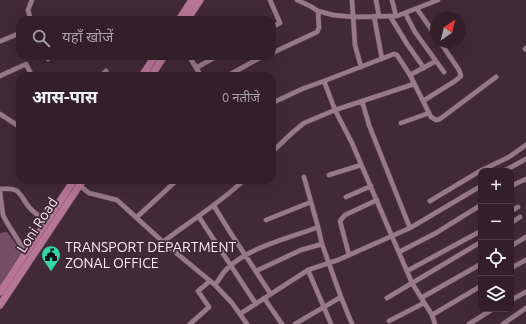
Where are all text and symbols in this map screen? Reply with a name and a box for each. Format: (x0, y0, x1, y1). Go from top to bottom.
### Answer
north arrow (430, 12, 466, 48)
search box (16, 16, 276, 60)
icon: search (30, 27, 52, 49)
text: यहाँ खोजें (62, 28, 113, 45)
text: आस-पास (32, 87, 98, 106)
text: 0 नतीजे (222, 90, 260, 104)
map controls (478, 168, 514, 312)
button: + (478, 168, 514, 204)
street label: Loni Road (13, 195, 61, 255)
button: − (478, 204, 514, 240)
place label: TRANSPORT DEPARTMENT ZONAL OFFICE (65, 239, 236, 271)
button: locate (478, 240, 514, 276)
public building icon: TRANSPORT DEPARTMENT ZONAL OFFICE (40, 244, 62, 272)
button: layers (478, 276, 514, 312)

